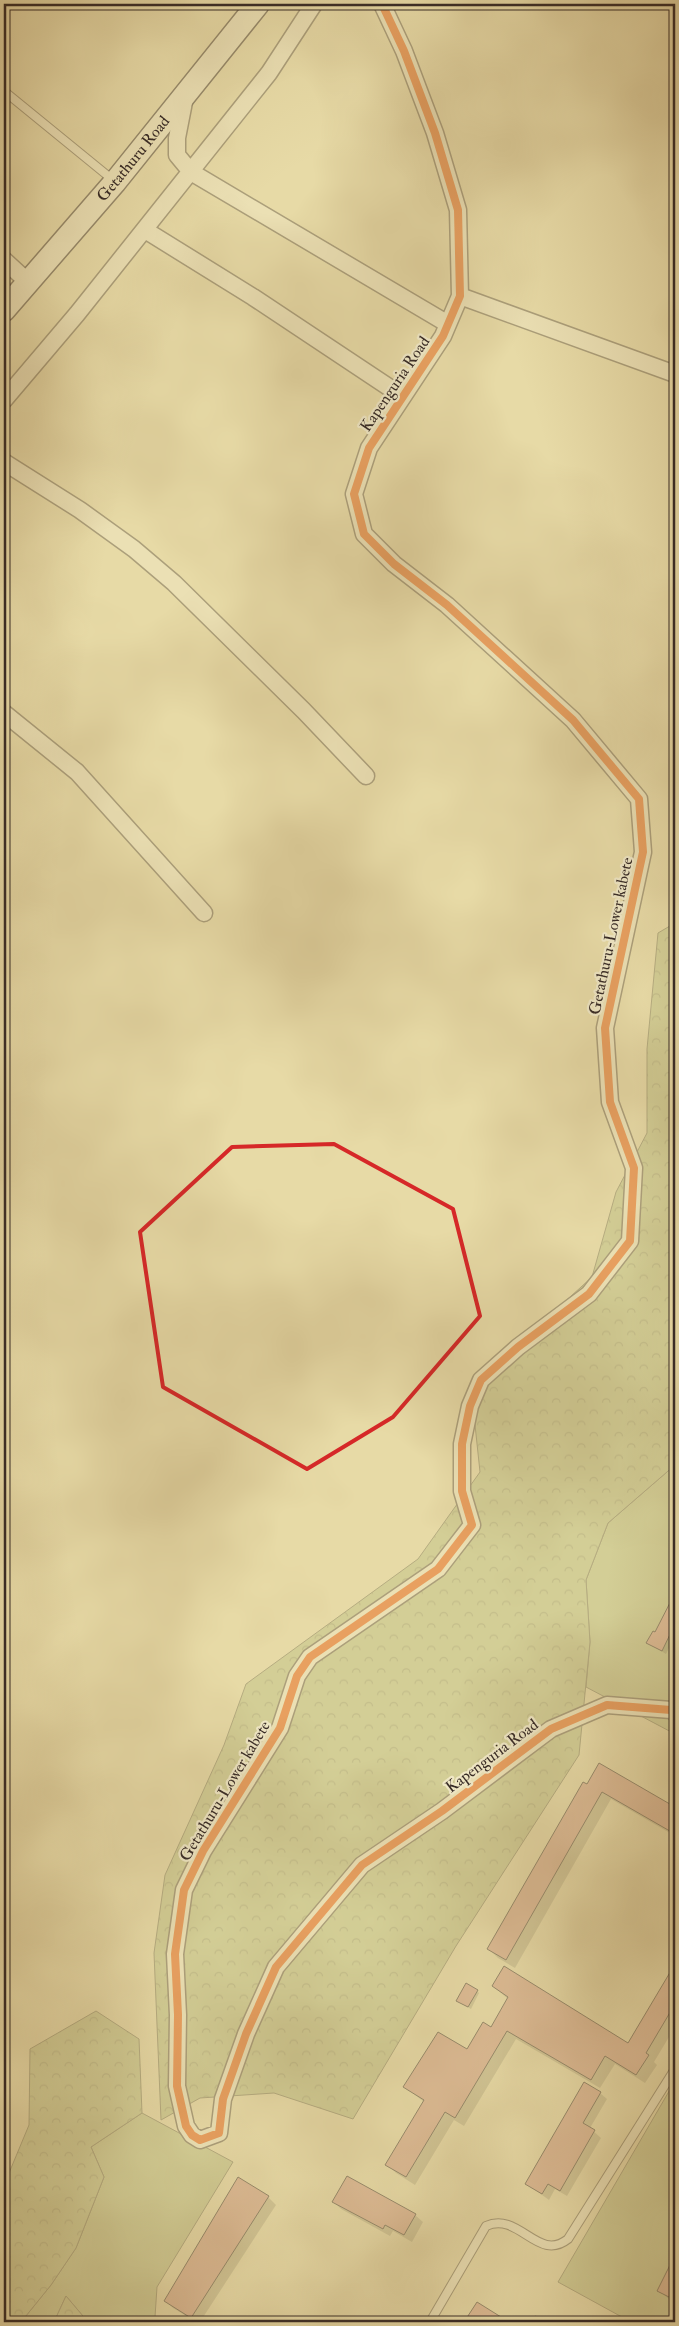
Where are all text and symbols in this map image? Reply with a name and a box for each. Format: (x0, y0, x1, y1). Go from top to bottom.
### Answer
street label: Getathuru Road (93, 112, 174, 206)
street label: Kapenguria Road (356, 332, 435, 436)
street label: Getathuru-Lower kabete (585, 855, 638, 1016)
street label: Kapenguria Road (442, 1715, 543, 1798)
street label: Getathuru-Lower kabete (175, 1717, 275, 1865)

